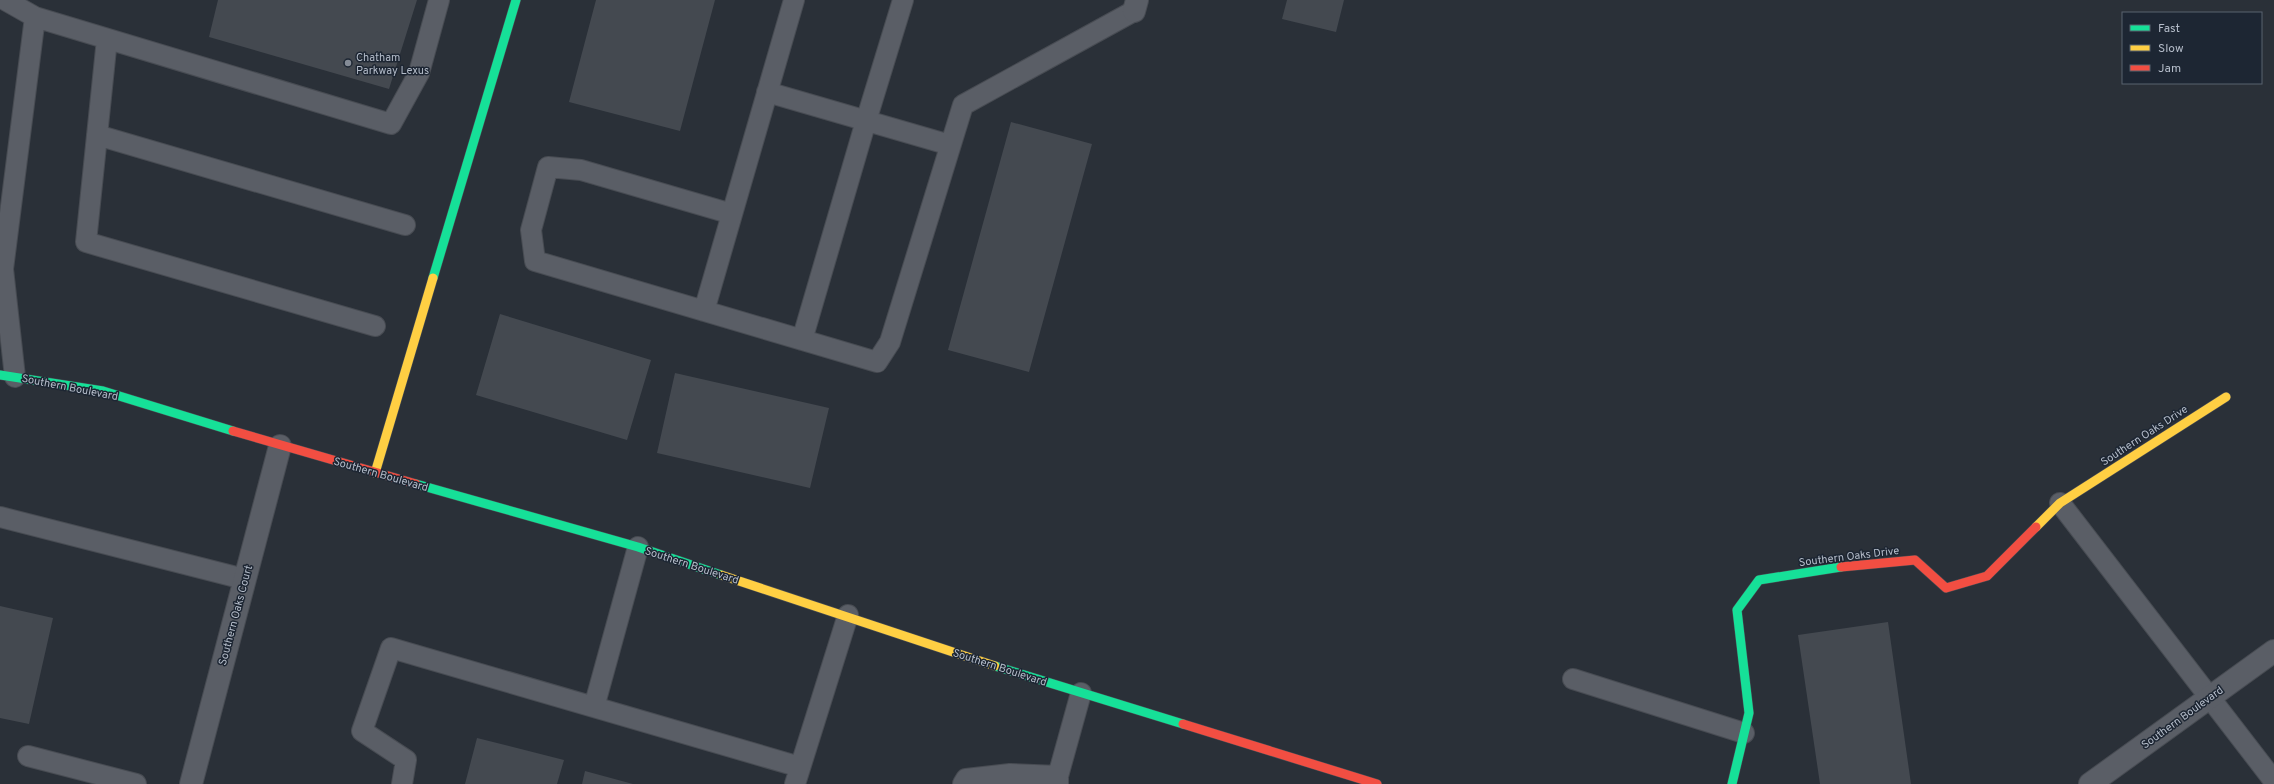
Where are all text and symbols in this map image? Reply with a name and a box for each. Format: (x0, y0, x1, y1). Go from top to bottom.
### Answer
legend (2122, 12, 2262, 84)
text: Fast (2158, 21, 2180, 37)
text: Slow (2158, 41, 2184, 57)
place label: Chatham Parkway Lexus (356, 51, 429, 78)
marker: Chatham Parkway Lexus (343, 58, 353, 68)
text: Jam (2158, 61, 2181, 77)
street label: Southern Boulevard (20, 372, 119, 404)
street label: Southern Oaks Drive (2098, 402, 2191, 469)
street label: Southern Boulevard (332, 455, 430, 495)
street label: Southern Boulevard (643, 544, 740, 588)
street label: Southern Oaks Drive (1798, 544, 1900, 570)
street label: Southern Oaks Court (216, 564, 256, 667)
street label: Southern Boulevard (951, 646, 1048, 690)
street label: Southern Boulevard (2139, 683, 2226, 752)

